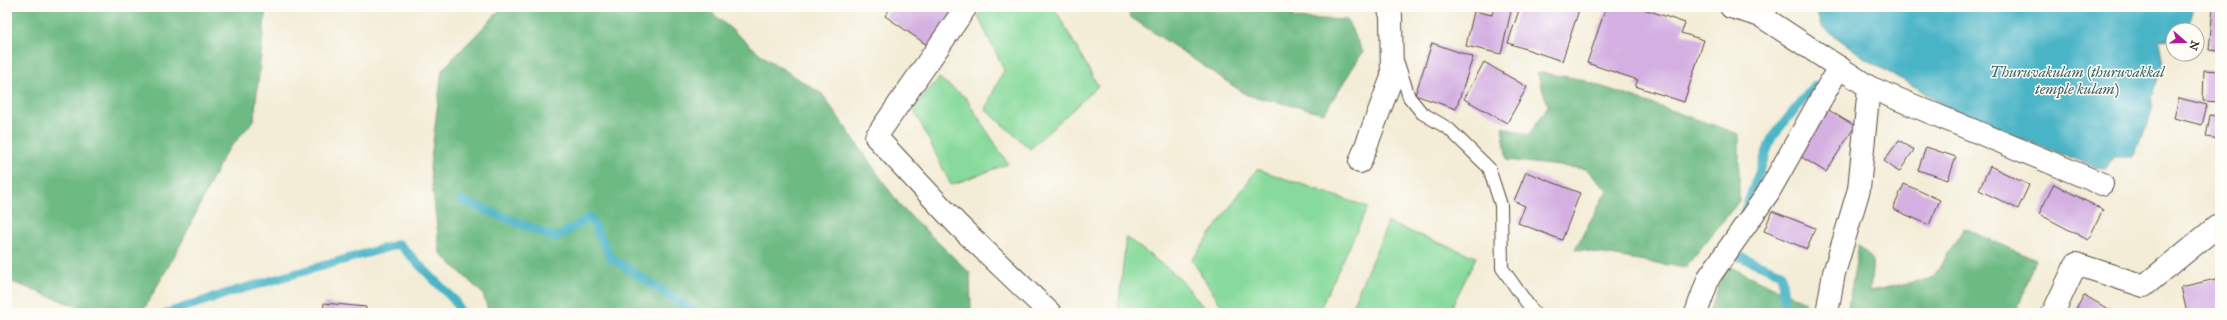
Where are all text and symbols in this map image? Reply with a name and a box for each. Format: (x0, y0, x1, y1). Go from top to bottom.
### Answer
north arrow (2165, 22, 2205, 62)
text: N (2186, 39, 2202, 52)
water label: Thuruvakulam (thuruvakkal temple kulam) (1990, 63, 2166, 99)

